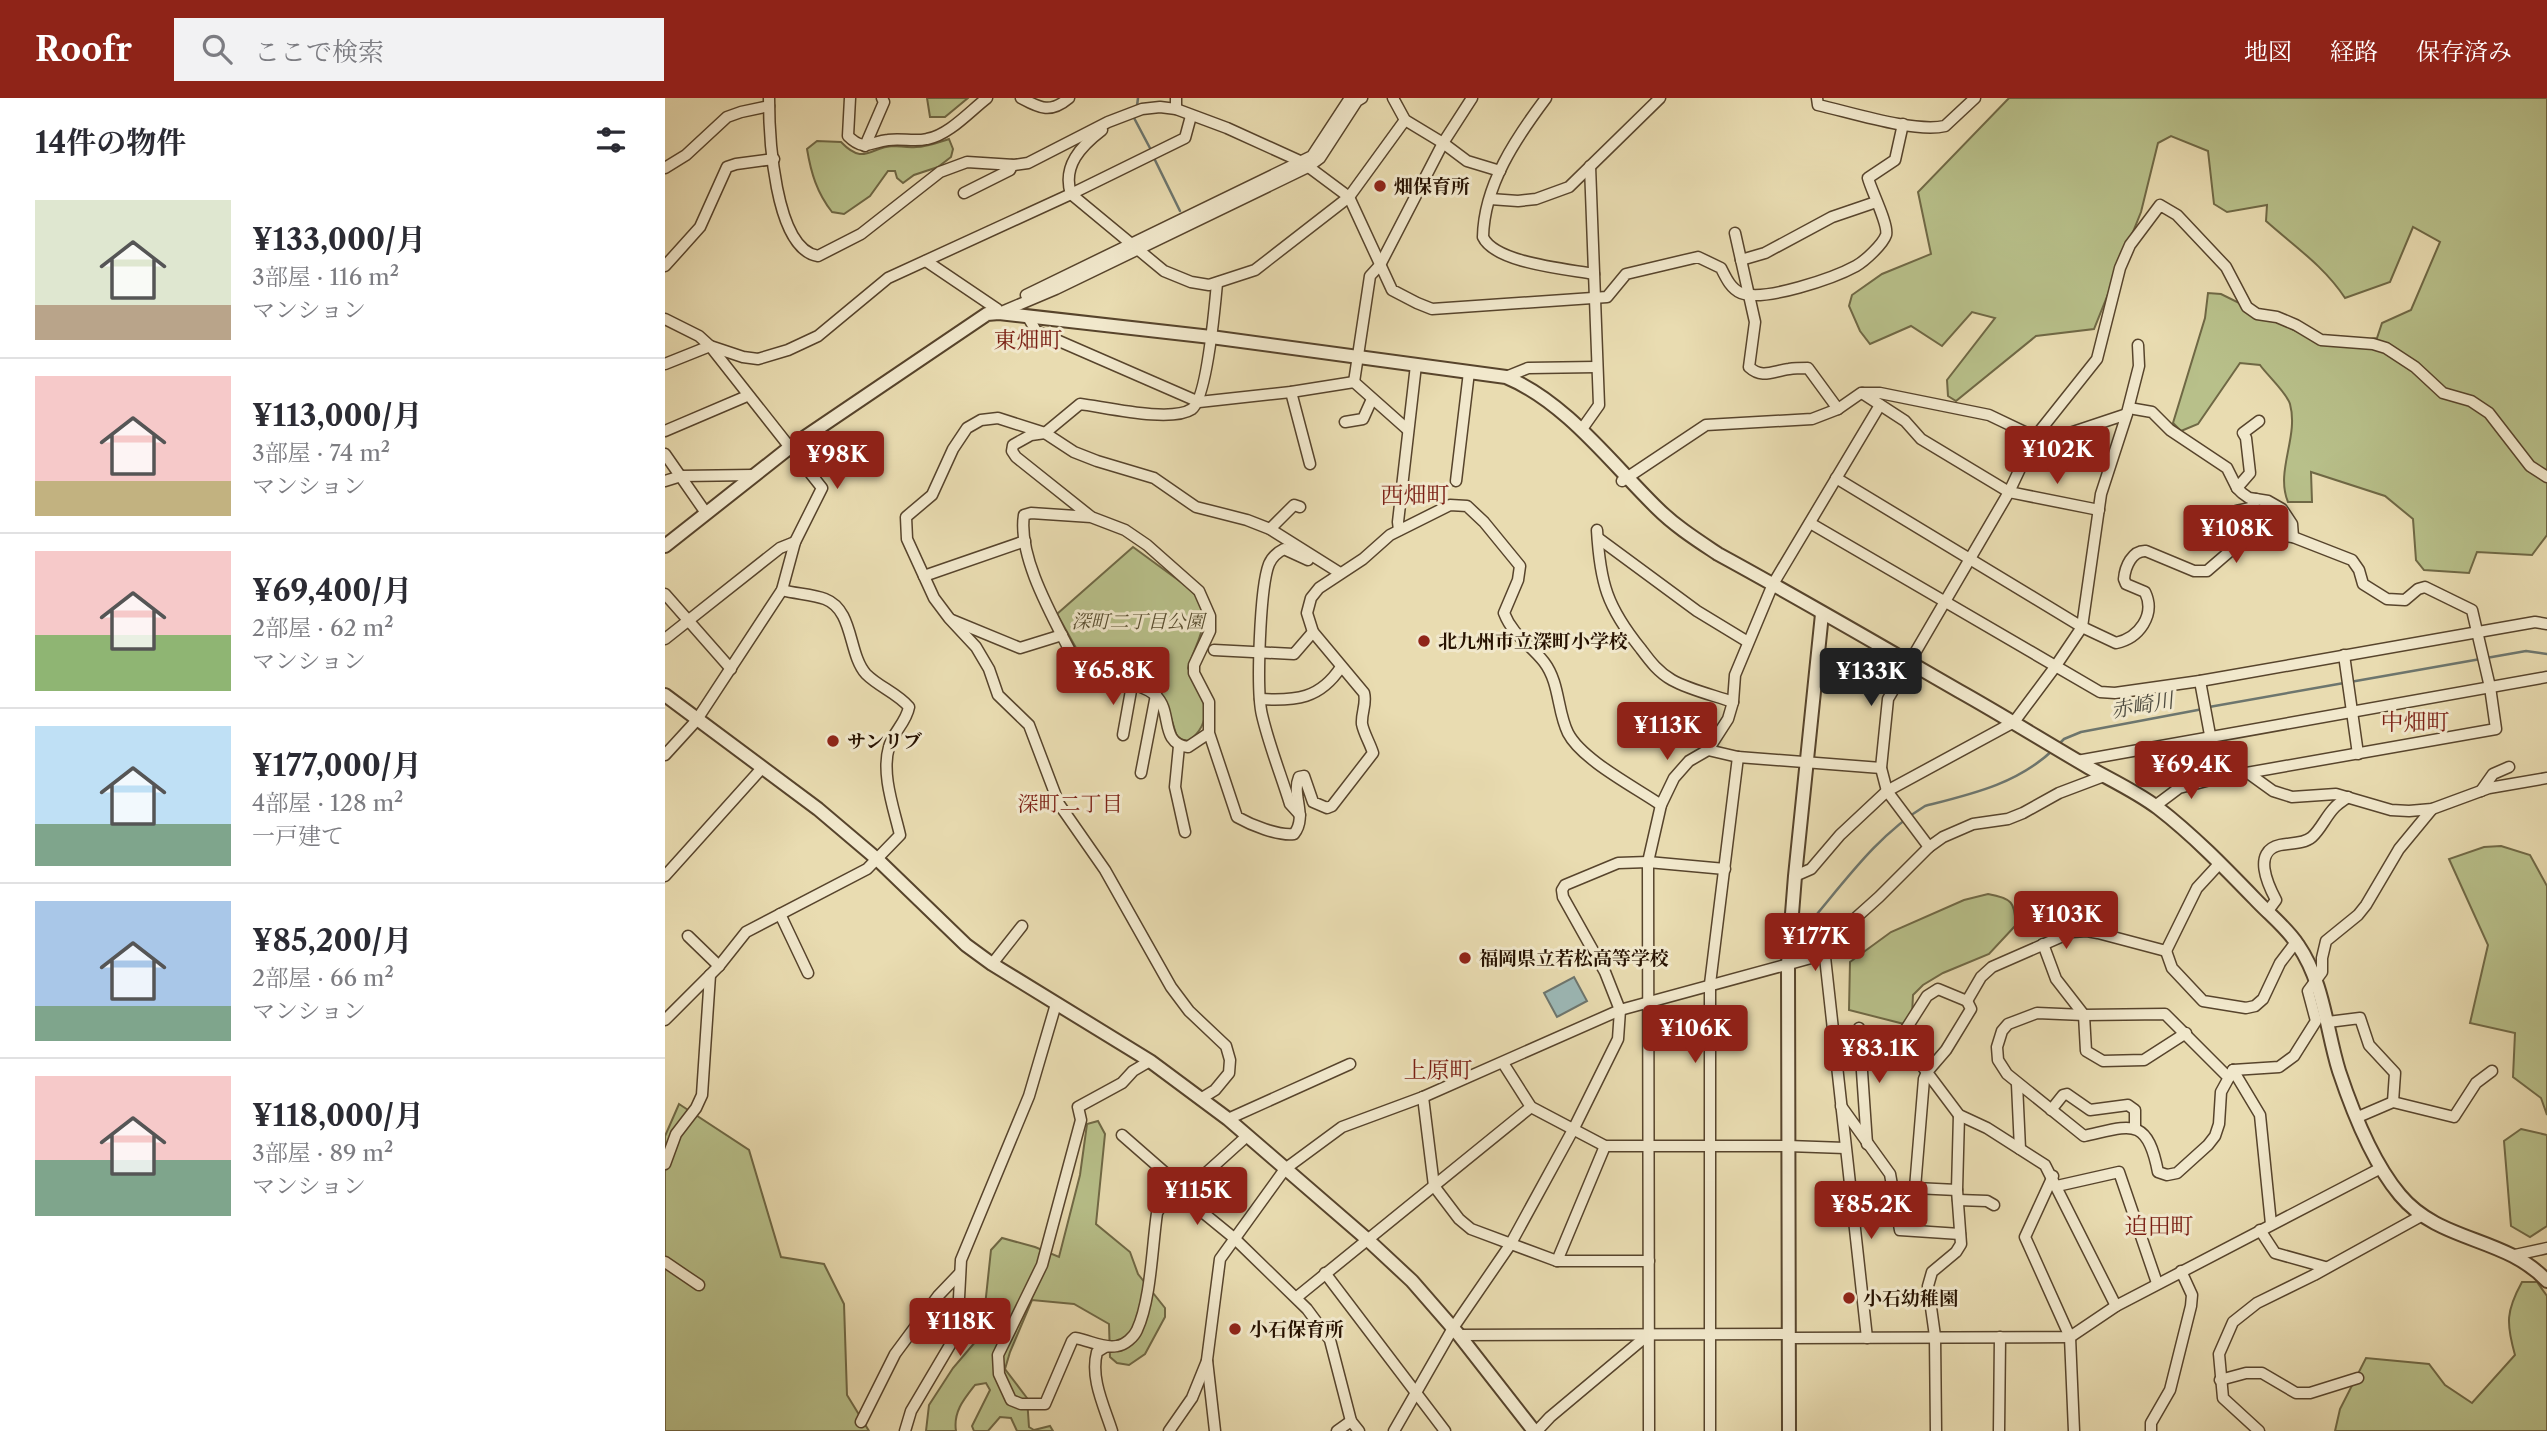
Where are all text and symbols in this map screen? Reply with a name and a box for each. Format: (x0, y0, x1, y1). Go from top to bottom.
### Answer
search box (174, 18, 664, 81)
text: Roofr (35, 29, 132, 70)
icon: search (198, 30, 236, 68)
text: ここで検索 (254, 36, 384, 68)
text: 地図 (2244, 37, 2292, 66)
text: 経路 (2330, 37, 2378, 66)
text: 保存済み (2416, 37, 2512, 66)
icon: filters (592, 121, 630, 159)
text: 14件の物件 (35, 124, 186, 161)
place label: 畑保育所 (1394, 175, 1470, 198)
marker: 畑保育所 (1372, 178, 1388, 194)
text: ¥133,000/月 (252, 221, 426, 258)
icon: home (91, 228, 175, 312)
text: 3部屋 · 116 m² (252, 263, 399, 291)
text: マンション (252, 296, 366, 324)
district label: 東畑町 (994, 326, 1063, 354)
text: ¥113,000/月 (252, 397, 422, 434)
icon: home (91, 404, 175, 488)
pin: ¥102K (2008, 426, 2106, 486)
pin: ¥98K (796, 432, 878, 491)
text: ¥102K (2021, 435, 2093, 463)
text: 3部屋 · 74 m² (252, 439, 390, 467)
text: ¥98K (806, 440, 868, 468)
text: マンション (252, 472, 366, 500)
district label: 西畑町 (1381, 481, 1450, 509)
pin: ¥108K (2187, 505, 2285, 565)
text: ¥108K (2199, 514, 2273, 542)
text: ¥69,400/月 (252, 572, 412, 609)
icon: home (91, 579, 175, 663)
park label: 深町二丁目公園 (1071, 610, 1207, 633)
text: 2部屋 · 62 m² (252, 614, 394, 642)
place label: 北九州市立深町小学校 (1438, 630, 1628, 653)
marker: 北九州市立深町小学校 (1416, 633, 1432, 649)
text: マンション (252, 647, 366, 675)
pin: ¥65.8K (1056, 648, 1170, 707)
pin: ¥133K (1822, 648, 1920, 708)
text: ¥65.8K (1072, 656, 1154, 684)
text: ¥133K (1836, 657, 1906, 685)
water label: 赤崎川 (2109, 687, 2177, 723)
pin: ¥113K (1618, 702, 1716, 762)
district label: 中畑町 (2381, 708, 2450, 736)
text: ¥113K (1633, 711, 1701, 739)
place label: サンリブ (847, 730, 922, 753)
marker: サンリブ (825, 733, 841, 749)
pin: ¥69.4K (2134, 742, 2248, 801)
text: ¥177,000/月 (252, 747, 422, 784)
text: ¥69.4K (2151, 750, 2231, 778)
icon: home (91, 754, 175, 838)
text: 4部屋 · 128 m² (252, 789, 404, 817)
district label: 深町二丁目 (1018, 791, 1123, 816)
text: 一戸建て (252, 822, 344, 850)
pin: ¥103K (2017, 892, 2115, 951)
text: ¥103K (2030, 900, 2102, 928)
pin: ¥177K (1766, 914, 1864, 973)
text: ¥85,200/月 (252, 922, 413, 959)
text: ¥177K (1781, 922, 1849, 950)
icon: home (91, 929, 175, 1013)
place label: 福岡県立若松高等学校 (1479, 947, 1669, 970)
marker: 福岡県立若松高等学校 (1457, 950, 1473, 966)
text: 2部屋 · 66 m² (252, 964, 394, 992)
text: マンション (252, 997, 366, 1025)
pin: ¥106K (1646, 1006, 1744, 1065)
text: ¥106K (1659, 1014, 1731, 1042)
pin: ¥83.1K (1822, 1026, 1936, 1085)
text: ¥83.1K (1840, 1034, 1918, 1062)
district label: 上原町 (1404, 1056, 1473, 1084)
text: ¥118,000/月 (252, 1097, 424, 1134)
icon: home (91, 1104, 175, 1188)
text: 3部屋 · 89 m² (252, 1139, 393, 1167)
pin: ¥115K (1148, 1168, 1246, 1227)
text: マンション (252, 1172, 366, 1200)
text: ¥115K (1163, 1176, 1231, 1204)
pin: ¥85.2K (1814, 1182, 1928, 1241)
text: ¥85.2K (1831, 1190, 1911, 1218)
district label: 迫田町 (2125, 1212, 2194, 1240)
place label: 小石幼稚園 (1863, 1287, 1958, 1310)
marker: 小石幼稚園 (1841, 1290, 1857, 1306)
pin: ¥118K (911, 1298, 1009, 1358)
text: ¥118K (926, 1307, 995, 1335)
place label: 小石保育所 (1249, 1318, 1344, 1341)
marker: 小石保育所 (1227, 1321, 1243, 1337)

